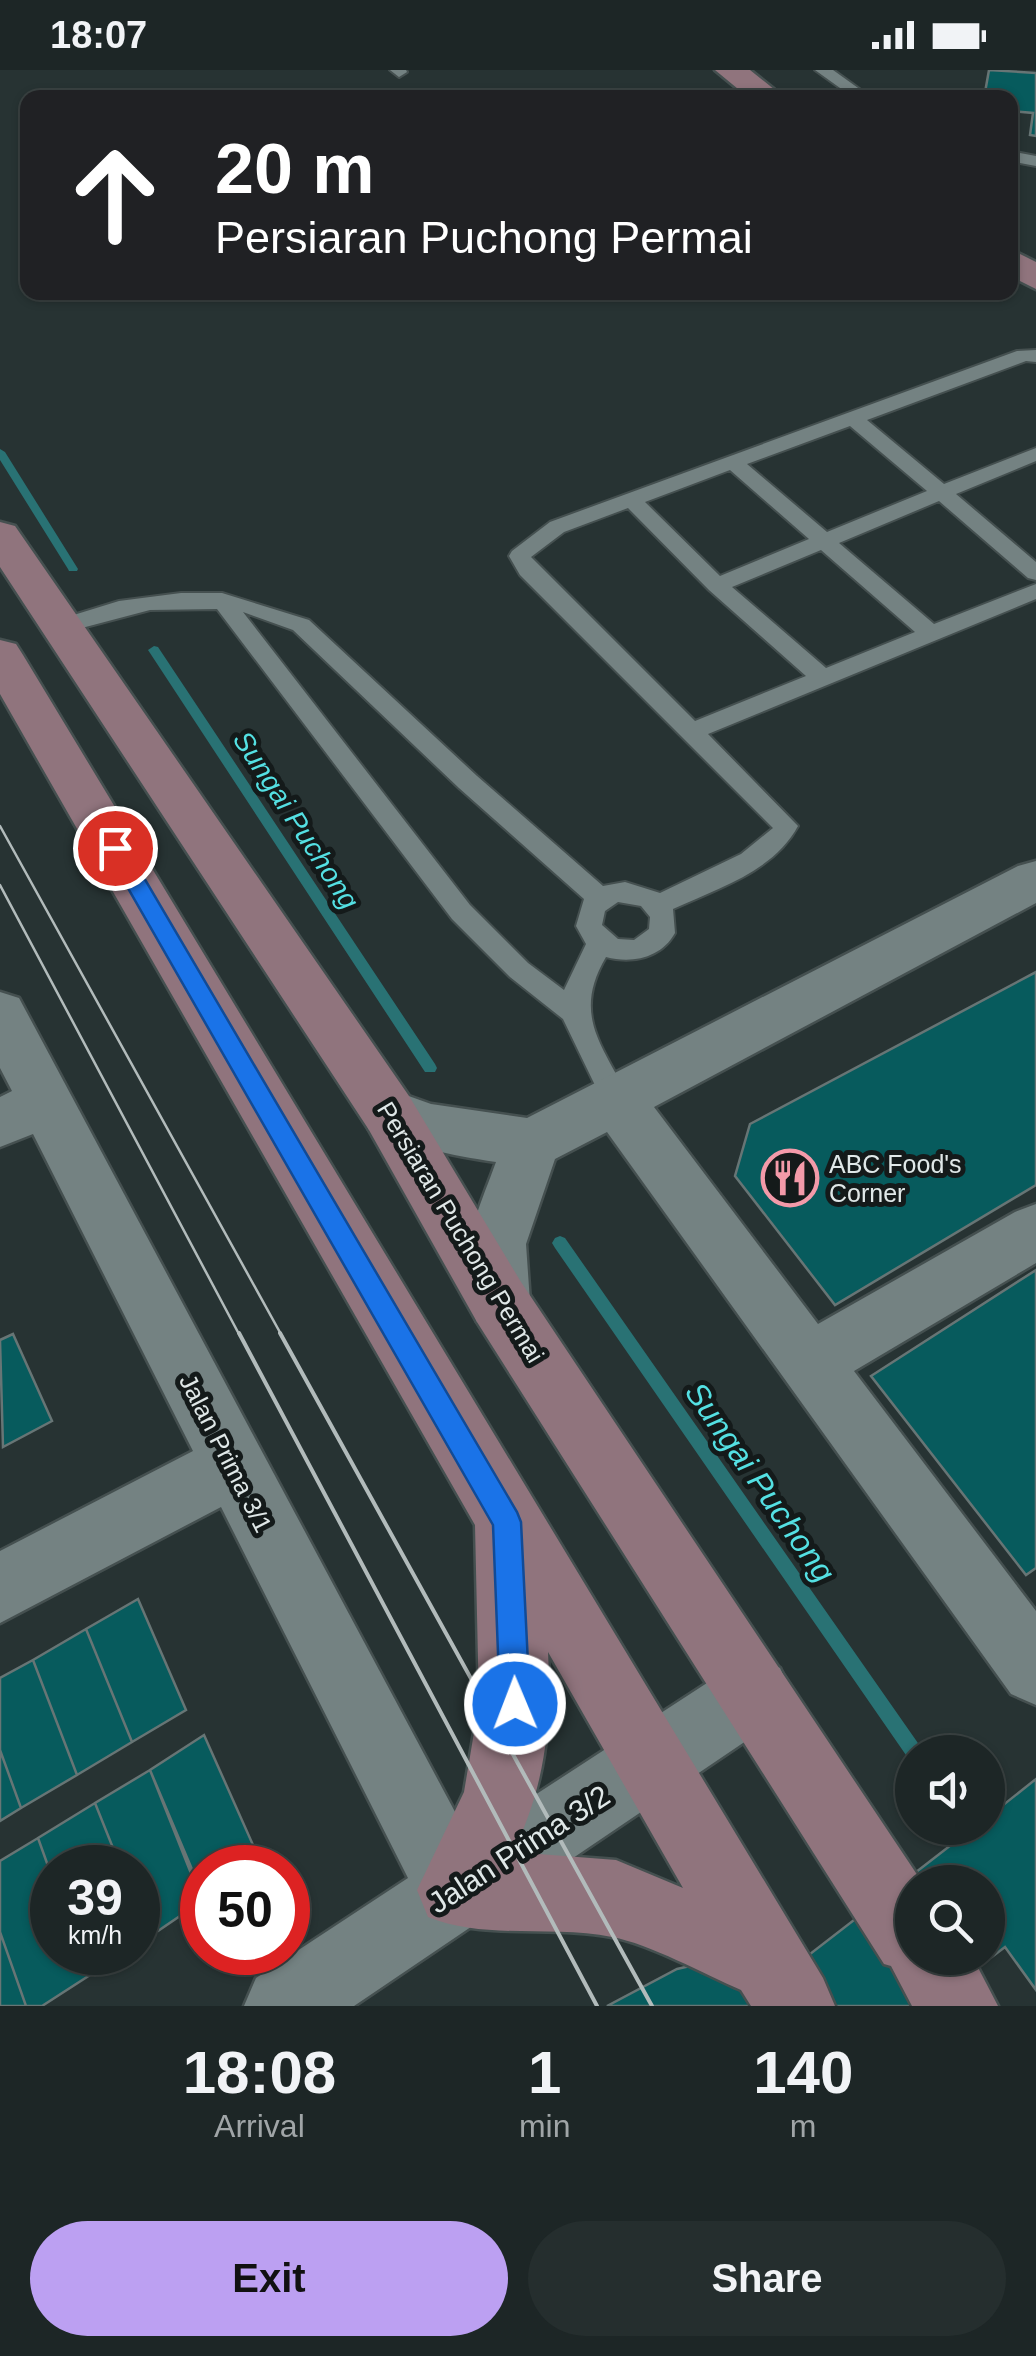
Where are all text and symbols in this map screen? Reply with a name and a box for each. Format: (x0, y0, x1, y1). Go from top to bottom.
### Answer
text: 18:07 (50, 14, 147, 56)
icon: ahead (50, 130, 180, 260)
text: 20 m (215, 130, 375, 208)
text: Persiaran Puchong Permai (215, 212, 753, 263)
water label: Sungai Puchong (227, 725, 365, 915)
pin (73, 806, 158, 891)
icon: arrive (88, 821, 143, 876)
street label: Persiaran Puchong Permai (372, 1097, 550, 1367)
restaurant icon: ABC Food's Corner (760, 1148, 820, 1208)
place label: ABC Food's Corner (829, 1150, 962, 1207)
street label: Jalan Prima 3/1 (174, 1369, 278, 1537)
water label: Sungai Puchong (678, 1375, 842, 1589)
position arrow (463, 1652, 567, 1756)
map controls (895, 1735, 1005, 1975)
button: sound (895, 1735, 1005, 1845)
street label: Jalan Prima 3/2 (423, 1778, 615, 1920)
speed limit sign: 50 (180, 1845, 310, 1975)
button: search (895, 1865, 1005, 1975)
text: 39 (67, 1870, 123, 1926)
text: km/h (68, 1921, 122, 1949)
text: 18:08 (183, 2039, 336, 2106)
text: 1 (528, 2039, 561, 2106)
text: 140 (753, 2039, 853, 2106)
text: Arrival (214, 2108, 305, 2144)
text: min (519, 2108, 570, 2144)
text: m (790, 2108, 817, 2144)
button: Exit (30, 2221, 508, 2336)
button: Share (528, 2221, 1006, 2336)

